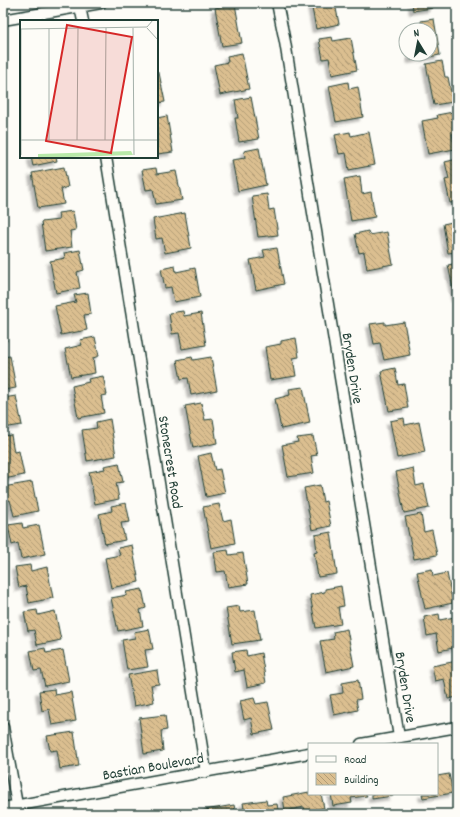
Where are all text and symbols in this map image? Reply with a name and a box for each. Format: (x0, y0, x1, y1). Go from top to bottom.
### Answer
inset map (20, 20, 158, 158)
north arrow (398, 22, 438, 62)
text: N (413, 26, 421, 42)
street label: Bryden Drive (335, 331, 368, 406)
street label: Stonecrest Road (151, 414, 187, 510)
street label: Bryden Drive (388, 650, 421, 725)
legend (308, 743, 438, 795)
street label: Bastian Boulevard (101, 748, 206, 788)
text: Road (344, 752, 366, 769)
text: Building (344, 772, 379, 789)

